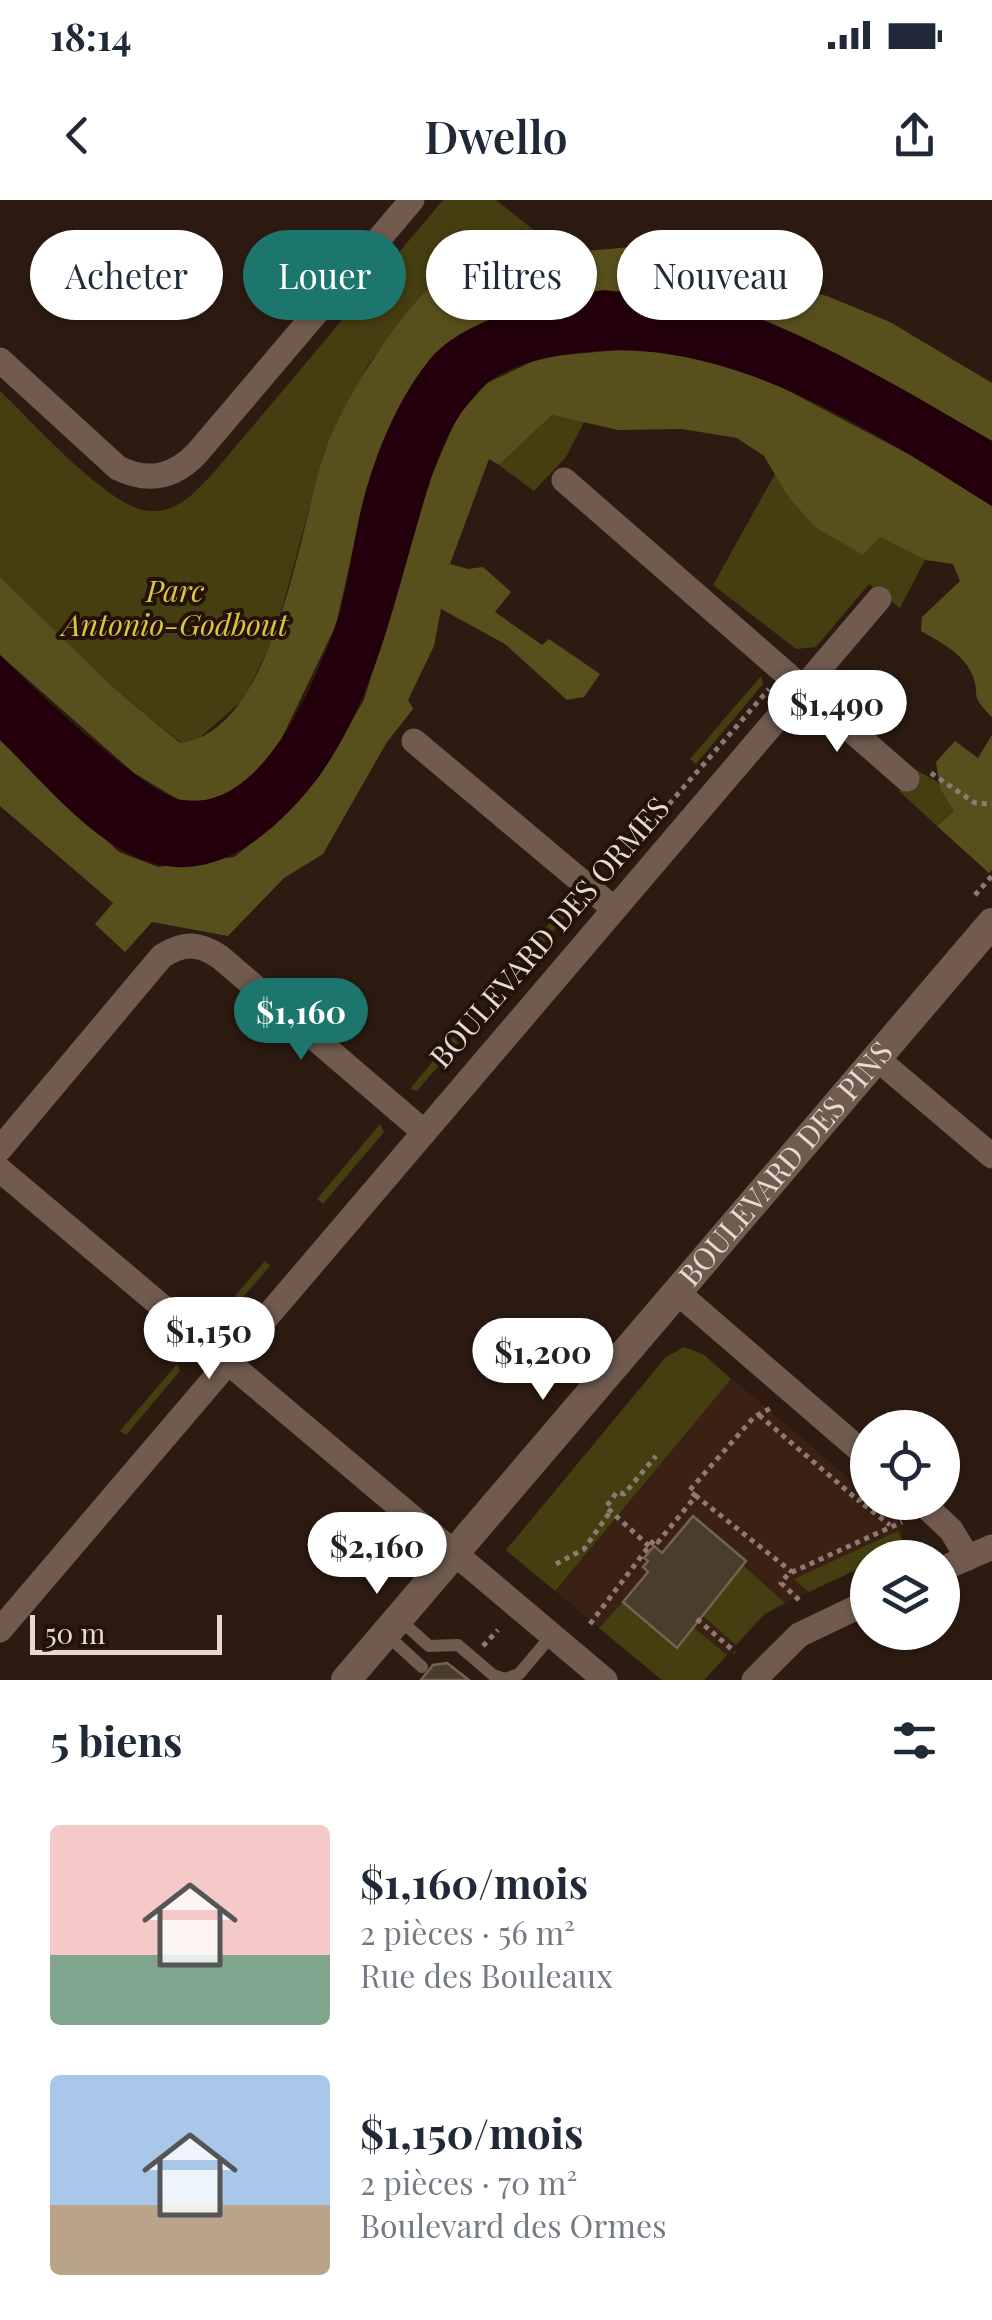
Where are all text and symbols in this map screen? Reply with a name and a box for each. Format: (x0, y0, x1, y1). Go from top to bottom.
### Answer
text: 18:14 (50, 10, 132, 61)
text: Dwello (424, 105, 568, 165)
icon: back (50, 108, 105, 163)
icon: share (887, 108, 942, 163)
chip: Acheter (30, 230, 223, 320)
chip: Louer (243, 230, 406, 320)
chip: Filtres (426, 230, 597, 320)
chip: Nouveau (617, 230, 823, 320)
park label: Parc Antonio-Godbout (59, 570, 290, 644)
pin: $1,490 (756, 670, 918, 755)
text: $1,490 (790, 681, 884, 724)
street label: BOULEVARD DES ORMES (420, 788, 677, 1076)
pin: $1,160 (220, 978, 382, 1063)
text: $1,160 (256, 989, 346, 1032)
street label: BOULEVARD DES PINS (669, 1032, 900, 1294)
pin: $1,150 (128, 1297, 290, 1382)
text: $1,150 (166, 1308, 252, 1351)
pin: $1,200 (462, 1318, 624, 1403)
text: $1,200 (494, 1329, 592, 1372)
map controls (850, 1410, 960, 1650)
button: locate (850, 1410, 960, 1520)
pin: $2,160 (296, 1512, 458, 1597)
text: $2,160 (330, 1523, 424, 1566)
button: layers (850, 1540, 960, 1650)
scale bar (30, 1610, 222, 1654)
text: 50 m (45, 1614, 105, 1651)
text: 5 biens (50, 1712, 182, 1768)
icon: filters (887, 1713, 942, 1768)
text: $1,160/mois (360, 1854, 588, 1910)
icon: home (130, 1865, 250, 1985)
text: 2 pièces · 56 m² (360, 1910, 575, 1953)
text: Rue des Bouleaux (360, 1953, 613, 1996)
text: $1,150/mois (360, 2104, 583, 2160)
icon: home (130, 2115, 250, 2235)
text: 2 pièces · 70 m² (360, 2160, 577, 2203)
text: Boulevard des Ormes (360, 2203, 666, 2246)

